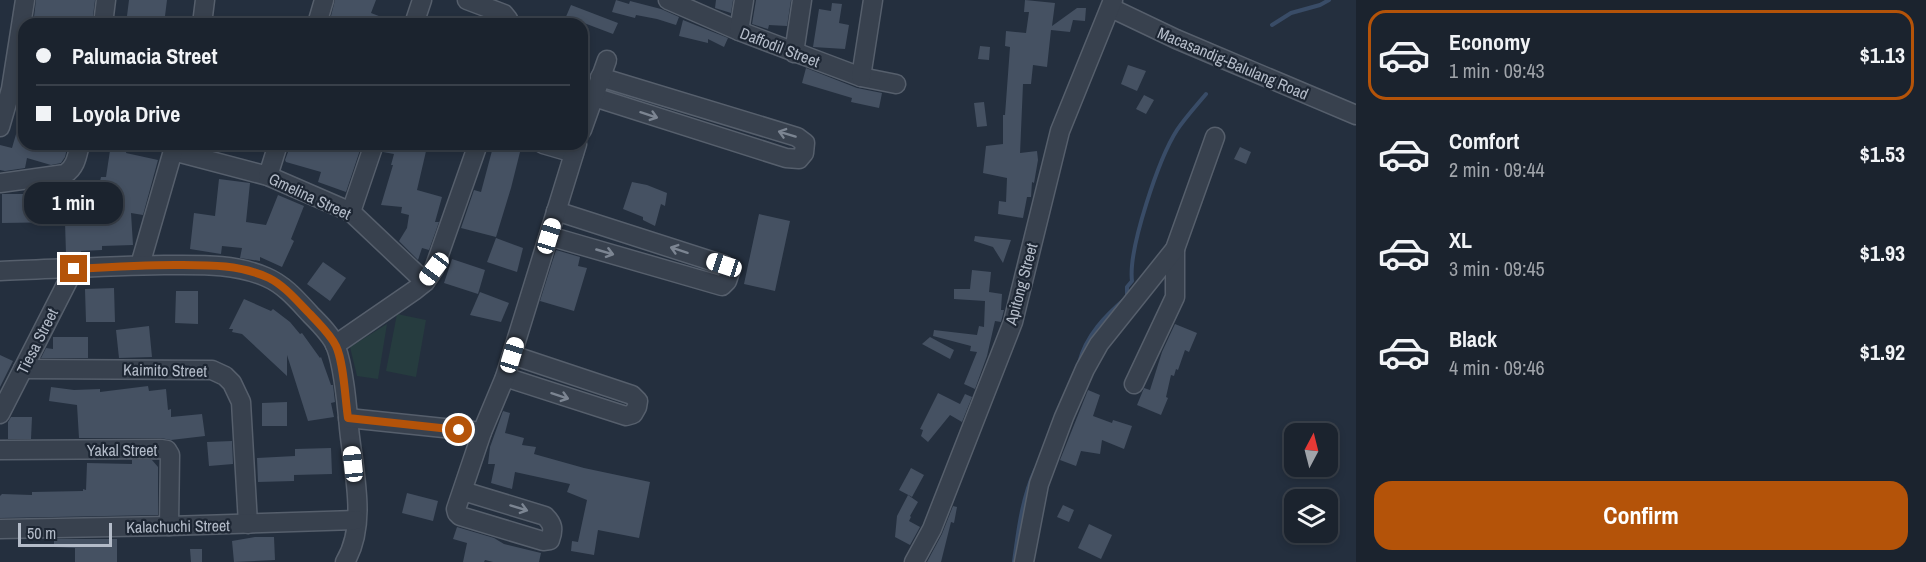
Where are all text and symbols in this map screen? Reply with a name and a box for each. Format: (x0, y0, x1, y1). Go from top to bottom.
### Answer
street label: Macasandig-Balulang Road (1154, 21, 1312, 105)
street label: Daffodil Street (737, 22, 823, 72)
text: Economy (1449, 27, 1530, 57)
icon: car (1377, 28, 1431, 82)
text: $1.13 (1860, 40, 1905, 70)
text: Palumacia Street (72, 41, 217, 71)
text: 1 min · 09:43 (1449, 57, 1545, 84)
text: Loyola Drive (72, 99, 180, 129)
one-way arrow (639, 110, 658, 121)
text: Comfort (1449, 126, 1519, 156)
icon: car (1377, 127, 1431, 181)
one-way arrow (778, 128, 797, 139)
text: $1.53 (1860, 139, 1905, 169)
text: 2 min · 09:44 (1449, 156, 1545, 183)
street label: Gmelina Street (265, 167, 355, 225)
callout: 1 min (25, 182, 124, 224)
text: 1 min (52, 189, 95, 216)
car (535, 216, 563, 256)
text: XL (1449, 225, 1472, 255)
icon: car (1377, 226, 1431, 280)
text: $1.93 (1860, 238, 1905, 268)
street label: Apitong Street (999, 240, 1043, 328)
one-way arrow (670, 244, 689, 255)
one-way arrow (595, 247, 614, 258)
car (416, 249, 452, 289)
car (704, 251, 744, 279)
route end (60, 255, 87, 282)
text: 3 min · 09:45 (1449, 255, 1545, 282)
street label: Tiesa Street (11, 304, 63, 378)
text: Black (1449, 324, 1497, 354)
icon: car (1377, 325, 1431, 379)
car (498, 335, 526, 375)
text: $1.92 (1860, 337, 1905, 367)
text: 4 min · 09:46 (1449, 354, 1545, 381)
street label: Kaimito Street (123, 358, 207, 382)
one-way arrow (550, 391, 569, 402)
route start (445, 416, 472, 443)
north arrow (1284, 423, 1338, 477)
map controls (1284, 423, 1338, 543)
street label: Yakal Street (87, 439, 158, 461)
car (342, 445, 364, 483)
button: Confirm (1374, 481, 1908, 550)
button: layers (1284, 489, 1338, 543)
one-way arrow (509, 503, 528, 514)
street label: Kalachuchi Street (126, 514, 230, 538)
scale bar (18, 520, 112, 548)
text: 50 m (27, 522, 56, 544)

